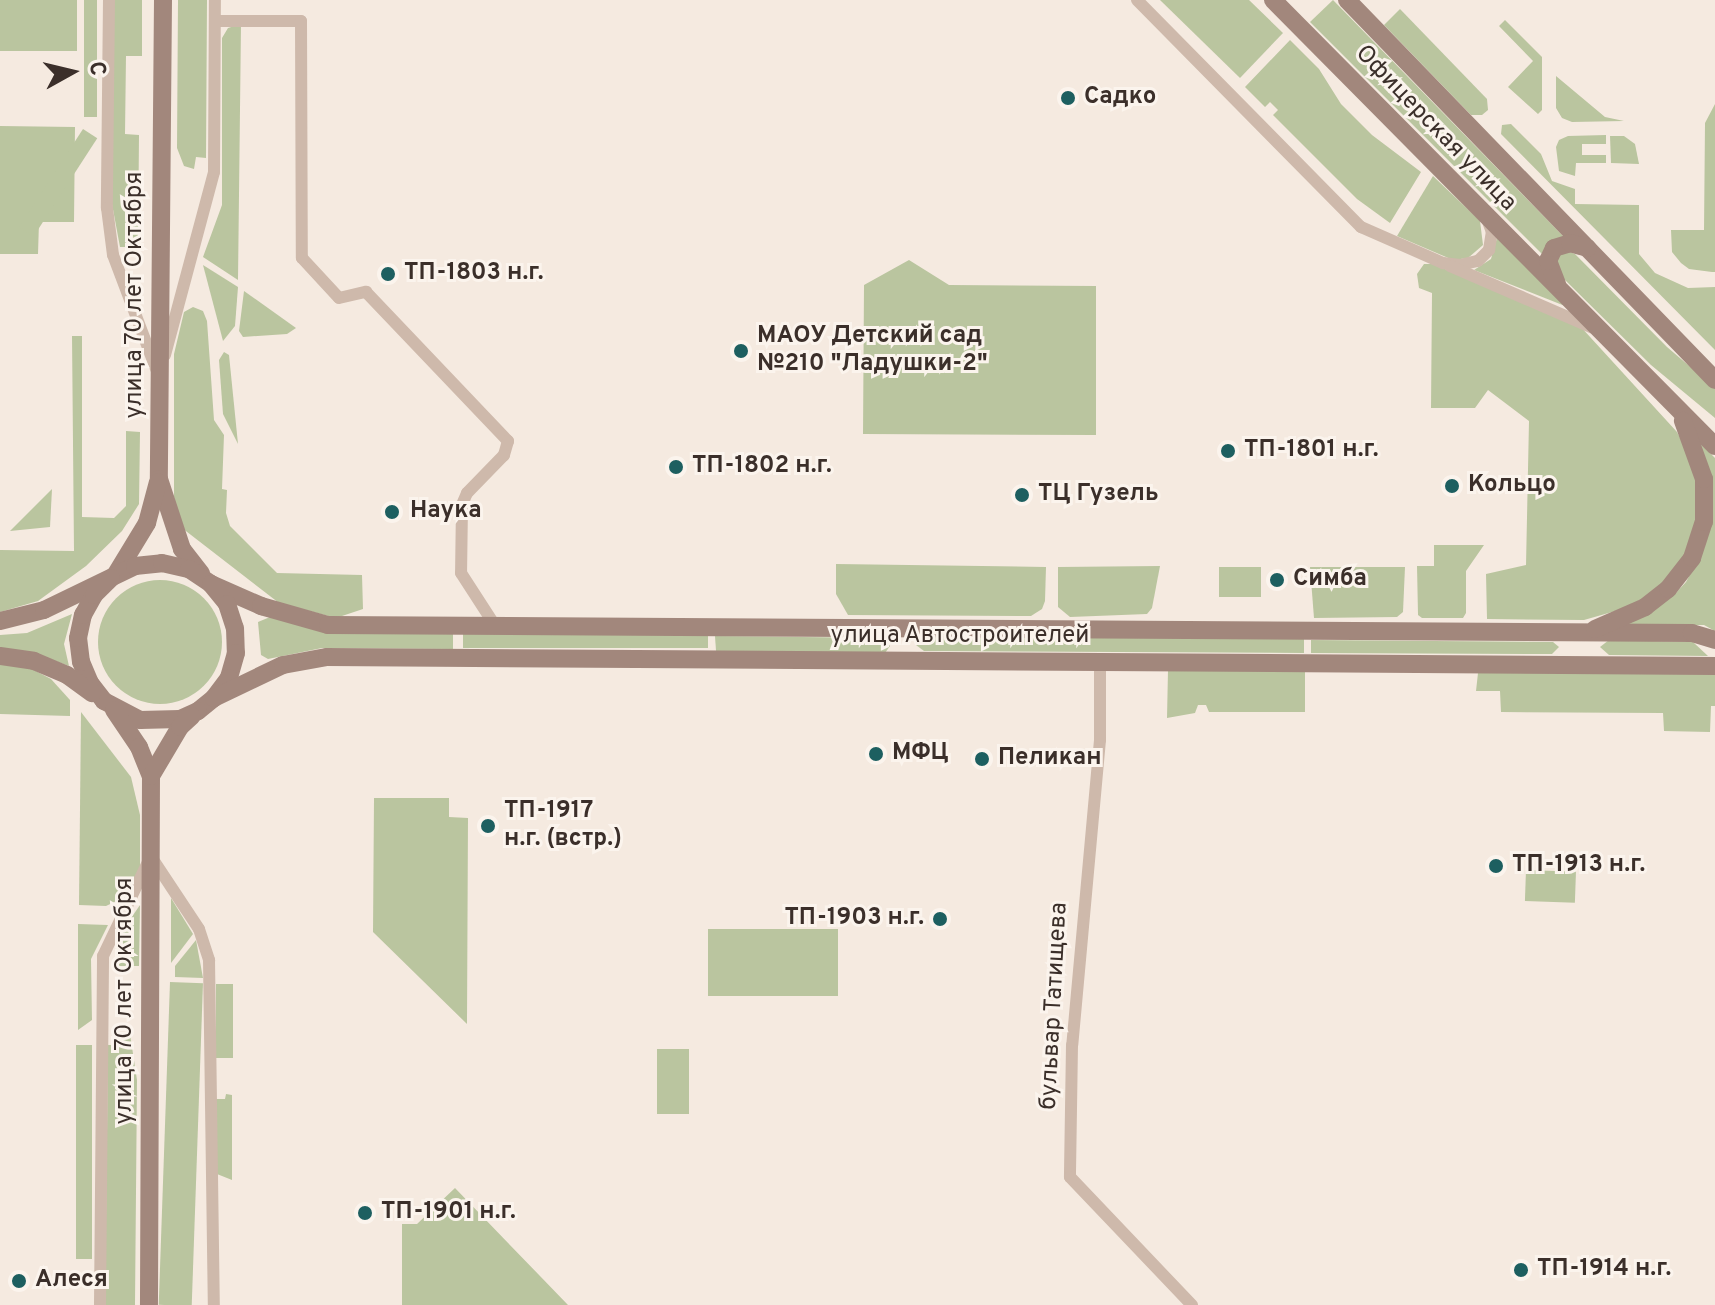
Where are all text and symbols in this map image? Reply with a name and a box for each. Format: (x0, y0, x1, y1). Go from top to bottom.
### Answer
north arrow (32, 32, 112, 112)
street label: Офицерская улица (1348, 40, 1522, 218)
text: С (82, 60, 111, 77)
place label: Садко (1084, 84, 1156, 112)
marker: Садко (1059, 89, 1077, 107)
street label: улица 70 лет Октября (122, 171, 150, 419)
place label: ТП-1803 н.г. (404, 260, 543, 288)
marker: ТП-1803 н.г. (379, 265, 397, 283)
place label: МАОУ Детский сад №210 "Ладушки-2" (757, 323, 988, 379)
marker: МАОУ Детский сад №210 "Ладушки-2" (732, 342, 750, 360)
place label: ТП-1801 н.г. (1244, 437, 1379, 465)
marker: ТП-1801 н.г. (1219, 442, 1237, 460)
place label: ТП-1802 н.г. (692, 453, 832, 481)
marker: ТП-1802 н.г. (667, 458, 685, 476)
place label: Кольцо (1468, 472, 1556, 500)
marker: Кольцо (1443, 477, 1461, 495)
place label: ТЦ Гузель (1038, 481, 1159, 509)
marker: ТЦ Гузель (1013, 486, 1031, 504)
place label: Наука (410, 498, 482, 526)
marker: Наука (381, 501, 403, 523)
place label: Симба (1293, 566, 1367, 594)
marker: Симба (1268, 571, 1286, 589)
street label: улица Автостроителей (830, 623, 1090, 651)
place label: МФЦ (892, 740, 949, 768)
marker: МФЦ (867, 745, 885, 763)
place label: Пеликан (998, 745, 1101, 773)
marker: Пеликан (973, 750, 991, 768)
place label: ТП-1917 н.г. (встр.) (504, 798, 622, 854)
marker: ТП-1917 н.г. (встр.) (479, 817, 497, 835)
place label: ТП-1913 н.г. (1512, 852, 1645, 880)
marker: ТП-1913 н.г. (1487, 857, 1505, 875)
street label: улица 70 лет Октября (112, 877, 140, 1125)
street label: бульвар Татищева (1035, 901, 1075, 1111)
place label: ТП-1903 н.г. (784, 905, 924, 933)
marker: ТП-1903 н.г. (931, 910, 949, 928)
place label: ТП-1901 н.г. (381, 1199, 516, 1227)
marker: ТП-1901 н.г. (356, 1204, 374, 1222)
place label: ТП-1914 н.г. (1537, 1256, 1671, 1284)
marker: ТП-1914 н.г. (1512, 1261, 1530, 1279)
place label: Алеся (35, 1267, 108, 1295)
marker: Алеся (10, 1272, 28, 1290)

